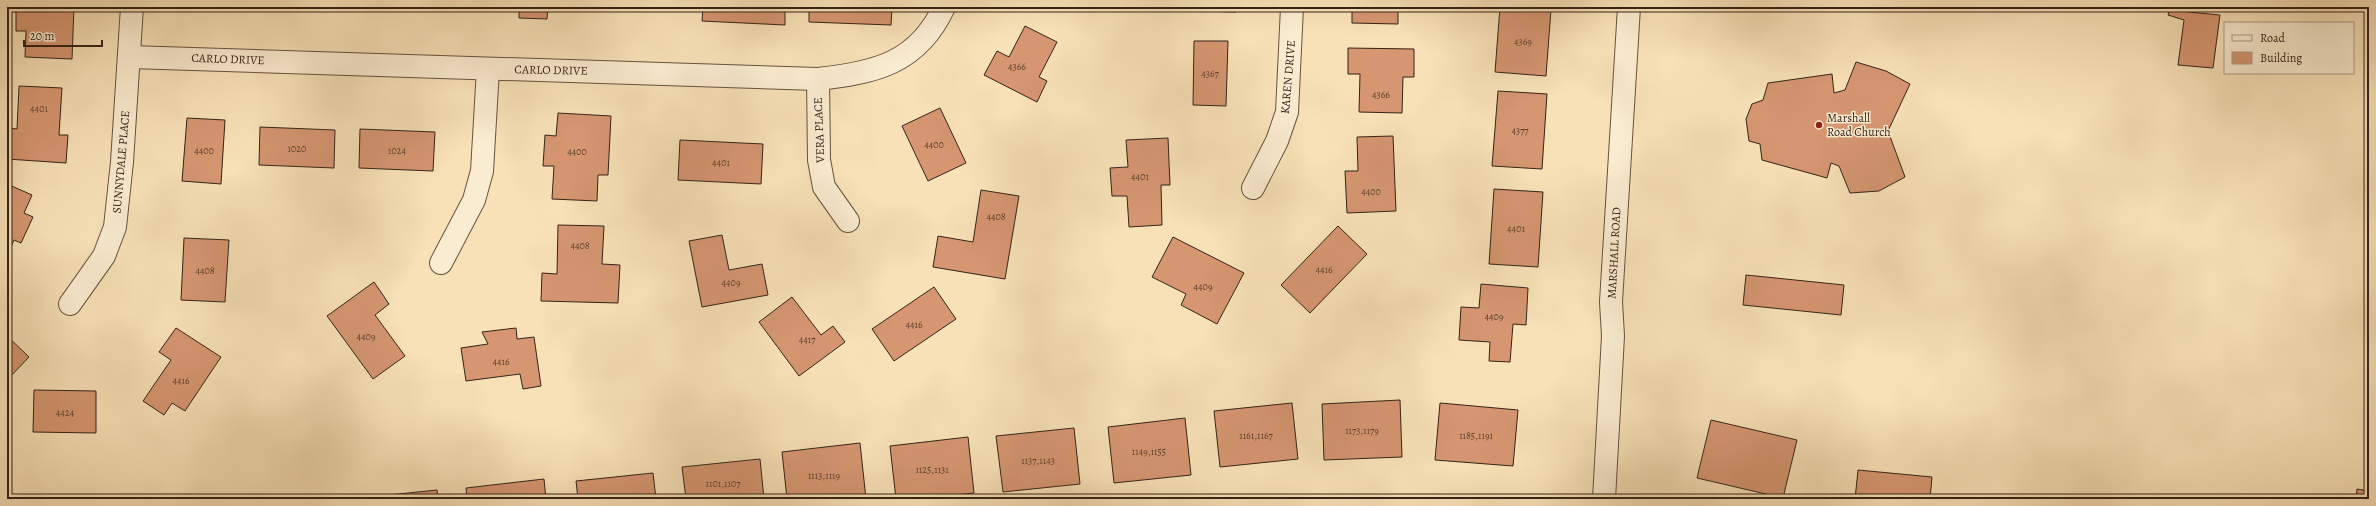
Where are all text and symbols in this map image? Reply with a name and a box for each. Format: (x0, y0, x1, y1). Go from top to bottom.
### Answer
scale bar (24, 22, 102, 48)
legend (2224, 22, 2354, 74)
text: 20 m (30, 28, 54, 44)
text: Road (2260, 30, 2286, 46)
house number: 4369 (1514, 35, 1532, 48)
street label: KAREN DRIVE (1277, 39, 1299, 115)
street label: CARLO DRIVE (191, 50, 265, 68)
text: Building (2260, 50, 2302, 66)
house number: 4366 (1008, 60, 1026, 73)
street label: CARLO DRIVE (514, 61, 588, 79)
house number: 4367 (1201, 67, 1220, 80)
house number: 4366 (1372, 88, 1390, 101)
street label: VERA PLACE (810, 97, 828, 164)
house number: 4401 (30, 102, 48, 115)
street label: SUNNYDALE PLACE (109, 110, 133, 214)
place label: Marshall Road Church (1827, 110, 1891, 140)
marker: Marshall Road Church (1814, 120, 1824, 130)
house number: 4377 (1511, 124, 1529, 137)
house number: 4400 (924, 138, 944, 151)
house number: 1020 (288, 142, 306, 155)
house number: 4400 (194, 144, 214, 157)
house number: 1024 (388, 144, 406, 157)
house number: 4400 (567, 145, 587, 158)
house number: 4401 (712, 156, 730, 169)
house number: 4401 (1131, 170, 1149, 183)
house number: 4400 (1361, 185, 1381, 198)
street label: MARSHALL ROAD (1604, 207, 1624, 299)
house number: 4408 (986, 210, 1006, 223)
house number: 4401 (1507, 222, 1525, 235)
house number: 4408 (570, 239, 590, 252)
house number: 4416 (1315, 263, 1333, 276)
house number: 4408 (195, 264, 215, 277)
house number: 4409 (722, 276, 741, 289)
house number: 4409 (1194, 280, 1213, 293)
house number: 4409 (1485, 310, 1504, 323)
house number: 4416 (905, 318, 923, 331)
house number: 4409 (357, 330, 376, 343)
house number: 4417 (799, 333, 816, 346)
house number: 4416 (492, 355, 510, 368)
house number: 4416 (172, 374, 190, 387)
house number: 4424 (56, 406, 75, 419)
house number: 1173,1179 (1345, 424, 1379, 437)
house number: 1161,1167 (1239, 429, 1274, 442)
house number: 1185,1191 (1459, 429, 1493, 442)
house number: 1149,1155 (1132, 445, 1166, 458)
house number: 1137,1143 (1021, 454, 1055, 467)
house number: 1125,1131 (915, 463, 949, 476)
house number: 1113,1119 (808, 469, 841, 482)
house number: 1101,1107 (706, 477, 741, 490)

